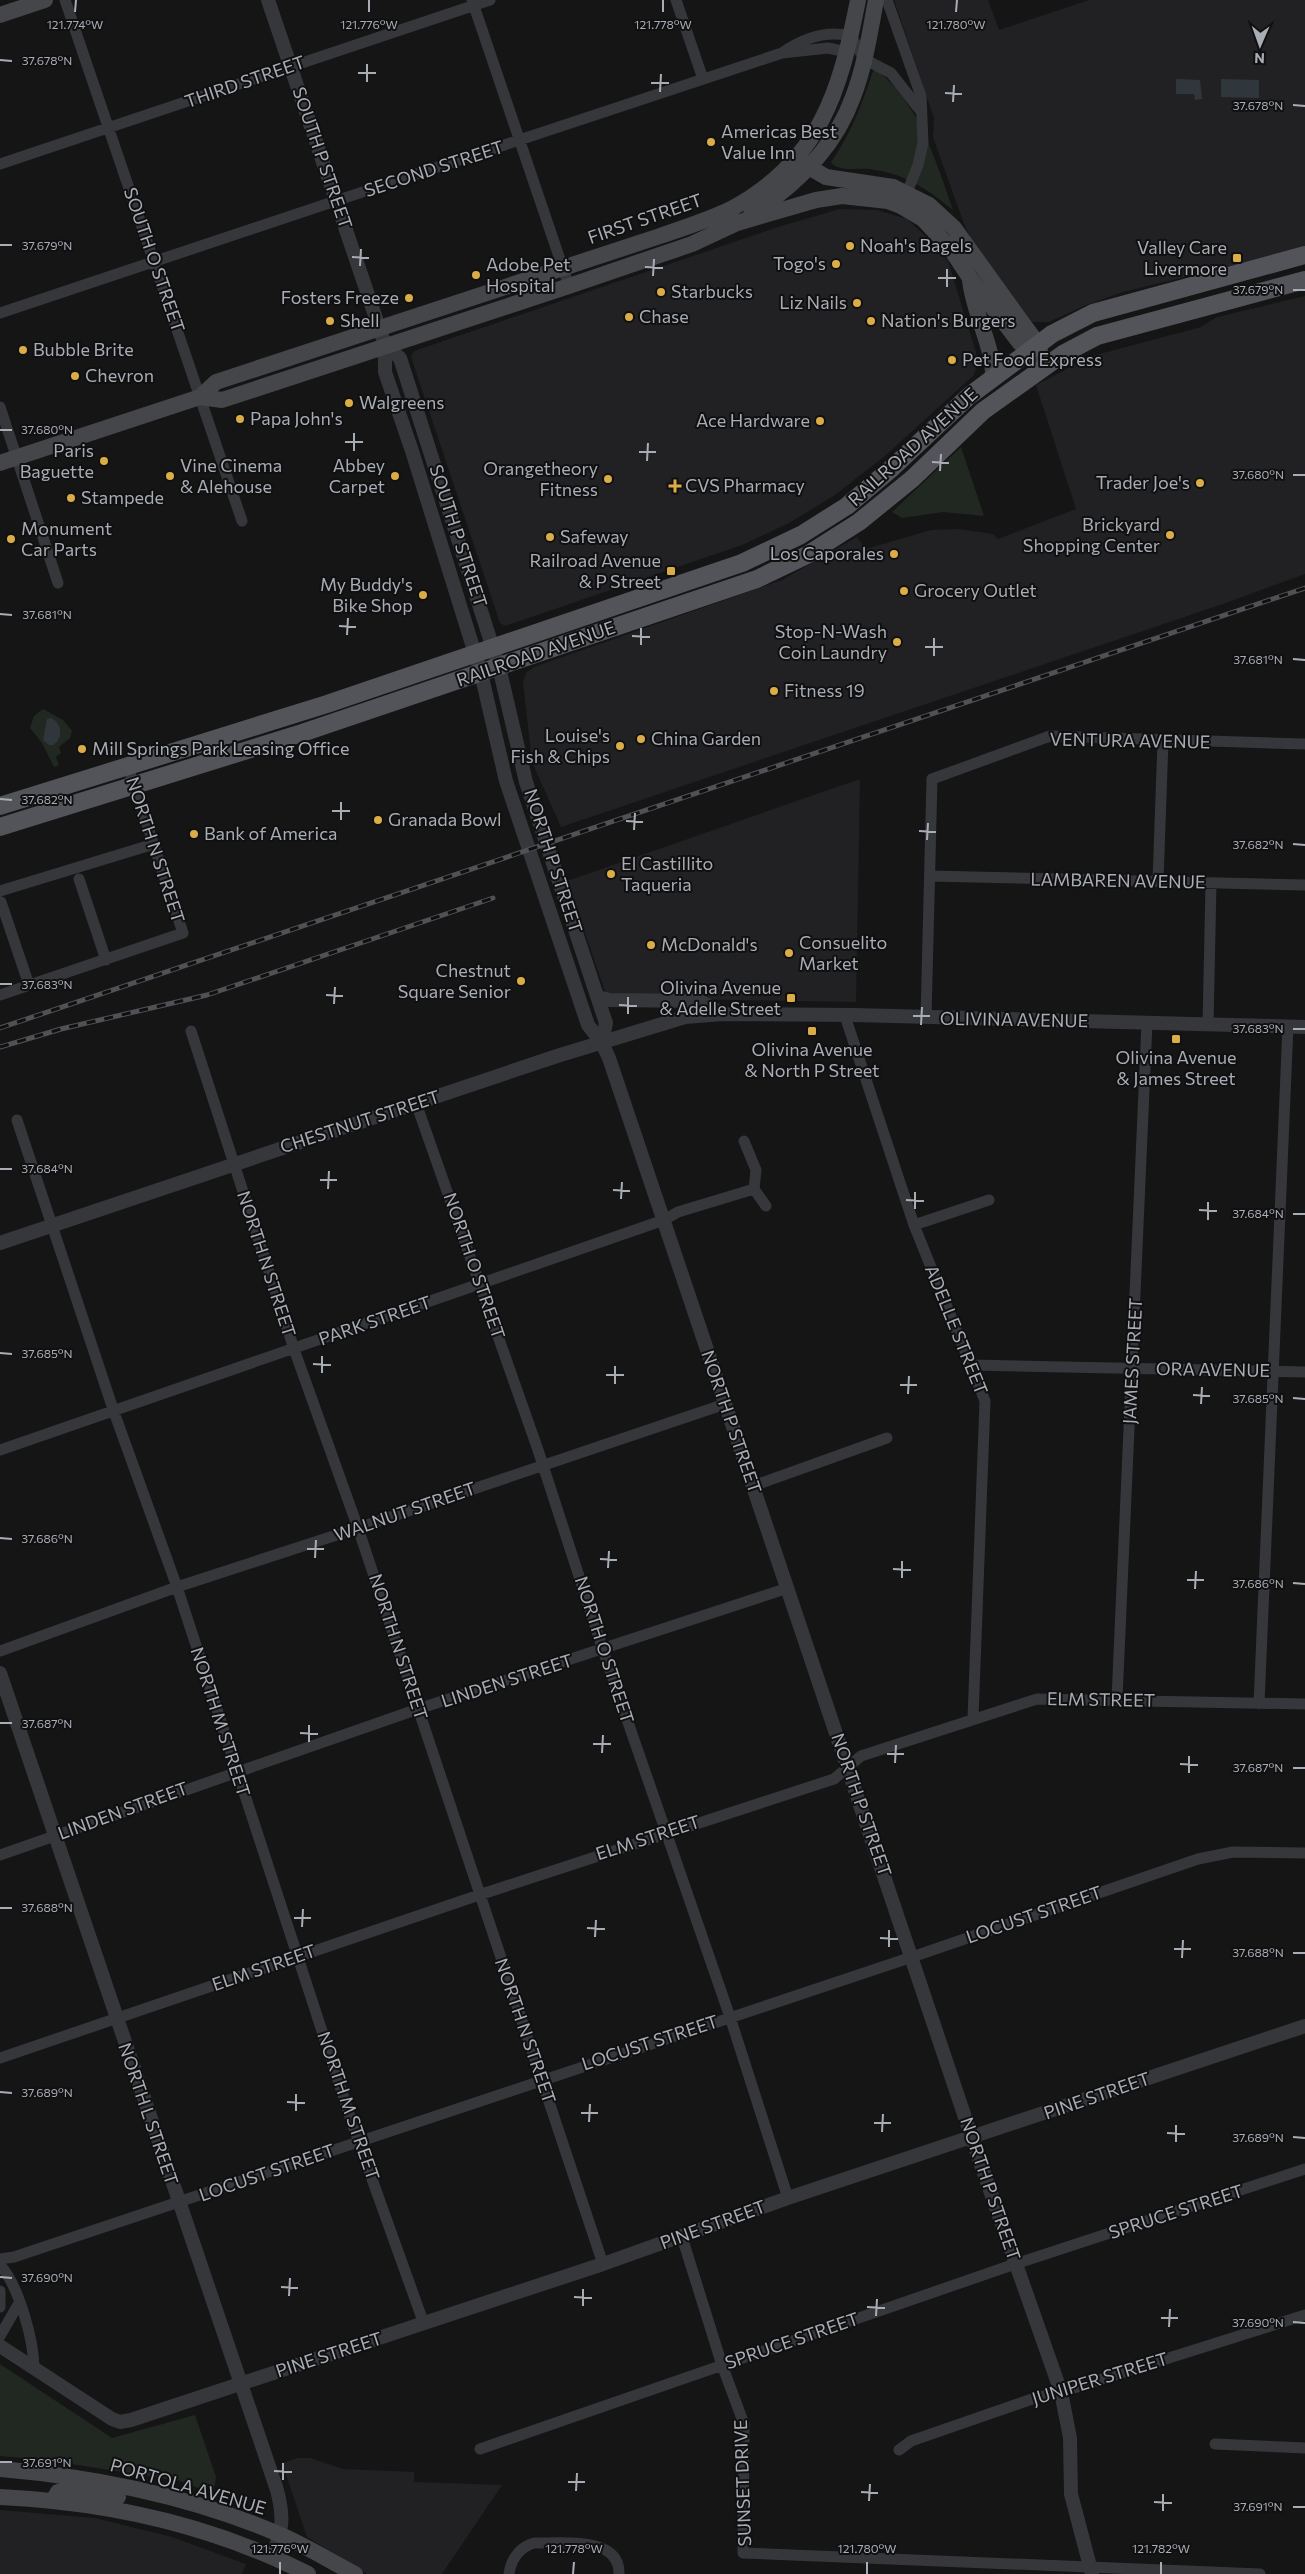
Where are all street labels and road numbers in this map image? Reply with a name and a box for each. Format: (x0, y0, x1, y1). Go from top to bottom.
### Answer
street label: THIRD STREET (182, 50, 308, 112)
street label: SOUTH P STREET (288, 84, 358, 231)
street label: SECOND STREET (361, 135, 506, 201)
street label: SOUTH O STREET (120, 184, 190, 335)
street label: FIRST STREET (585, 188, 705, 248)
street label: RAILROAD AVENUE (843, 382, 982, 510)
street label: SOUTH P STREET (426, 462, 492, 610)
street label: RAILROAD AVENUE (453, 616, 618, 691)
street label: VENTURA AVENUE (1049, 728, 1211, 752)
street label: NORTH N STREET (122, 774, 190, 926)
street label: NORTH P STREET (520, 786, 588, 935)
street label: LAMBAREN AVENUE (1030, 867, 1206, 893)
street label: OLIVINA AVENUE (940, 1007, 1088, 1031)
street label: CHESTNUT STREET (277, 1085, 442, 1157)
street label: NORTH N STREET (233, 1188, 301, 1340)
street label: NORTH O STREET (440, 1190, 510, 1342)
street label: ADELLE STREET (921, 1262, 993, 1398)
street label: PARK STREET (316, 1291, 434, 1350)
street label: JAMES STREET (1118, 1297, 1146, 1425)
street label: NORTH P STREET (697, 1347, 767, 1496)
street label: ORA AVENUE (1156, 1357, 1270, 1381)
street label: WALNUT STREET (331, 1477, 478, 1546)
street label: NORTH N STREET (365, 1571, 433, 1723)
street label: NORTH O STREET (571, 1573, 639, 1726)
street label: NORTH M STREET (186, 1644, 256, 1799)
street label: LINDEN STREET (438, 1648, 575, 1712)
street label: ELM STREET (1047, 1687, 1155, 1711)
street label: NORTH P STREET (827, 1730, 897, 1879)
street label: LINDEN STREET (55, 1776, 191, 1844)
street label: ELM STREET (593, 1810, 703, 1864)
street label: LOCUST STREET (963, 1880, 1105, 1948)
street label: ELM STREET (209, 1939, 319, 1995)
street label: NORTH N STREET (491, 1955, 561, 2106)
street label: LOCUST STREET (579, 2010, 721, 2074)
street label: NORTH M STREET (313, 2028, 385, 2183)
street label: NORTH L STREET (114, 2040, 184, 2188)
street label: PINE STREET (1041, 2067, 1153, 2124)
street label: NORTH P STREET (956, 2114, 1026, 2263)
street label: LOCUST STREET (196, 2138, 338, 2206)
street label: SPRUCE STREET (1106, 2179, 1246, 2243)
street label: PINE STREET (657, 2195, 769, 2253)
street label: SPRUCE STREET (722, 2307, 861, 2373)
street label: PINE STREET (273, 2326, 385, 2382)
street label: JUNIPER STREET (1029, 2347, 1170, 2409)
street label: SUNSET DRIVE (729, 2419, 755, 2547)
street label: PORTOLA AVENUE (108, 2453, 269, 2519)

